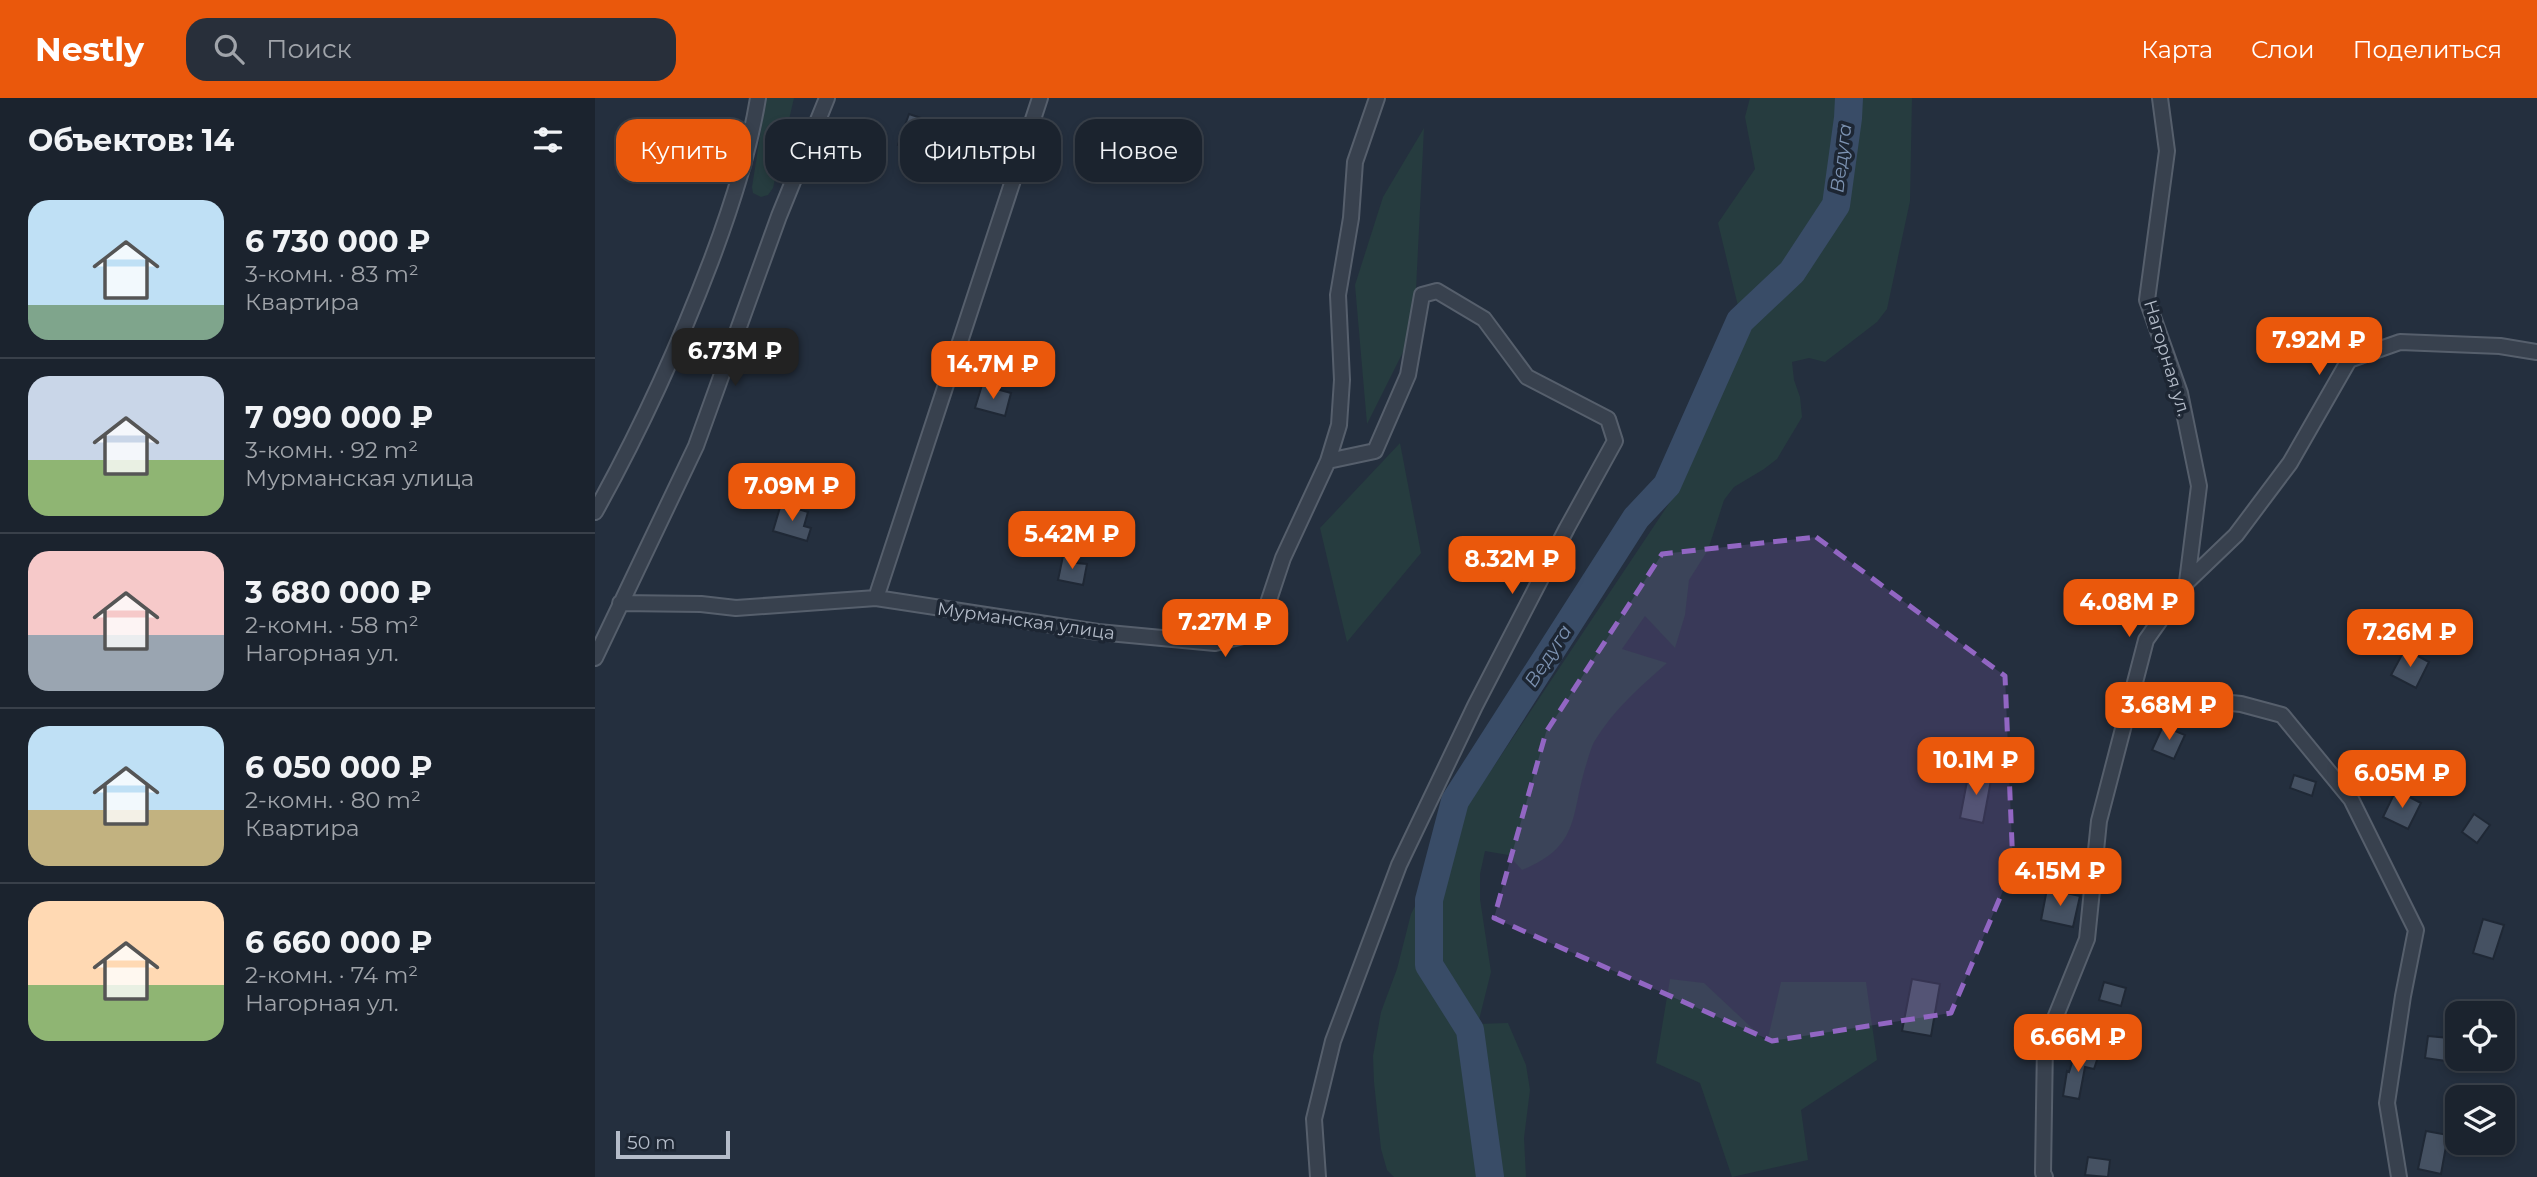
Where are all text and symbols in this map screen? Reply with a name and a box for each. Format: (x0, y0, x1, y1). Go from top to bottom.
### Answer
search box (186, 18, 676, 81)
text: Nestly (35, 29, 144, 69)
icon: search (210, 30, 248, 68)
text: Поиск (266, 33, 352, 65)
text: Карта (2141, 35, 2213, 64)
text: Слои (2251, 35, 2315, 64)
text: Поделиться (2353, 35, 2502, 64)
chip: Купить (616, 119, 751, 182)
chip: Снять (765, 119, 886, 182)
chip: Фильтры (900, 119, 1061, 182)
chip: Новое (1075, 119, 1202, 182)
icon: filters (529, 121, 567, 159)
text: Объектов: 14 (28, 122, 234, 159)
water label: Ведуга (1825, 122, 1857, 194)
text: 6 730 000 ₽ (245, 223, 431, 260)
icon: home (84, 228, 168, 312)
text: 3-комн. · 83 m² (245, 260, 419, 288)
text: Квартира (245, 288, 359, 316)
street label: Нагорная ул. (2139, 297, 2195, 419)
pin: 7.92M ₽ (2254, 317, 2384, 377)
text: 7.92M ₽ (2272, 326, 2366, 354)
pin: 6.73M ₽ (670, 328, 800, 388)
text: 6.73M ₽ (688, 337, 782, 365)
pin: 14.7M ₽ (928, 342, 1058, 401)
text: 14.7M ₽ (947, 350, 1039, 378)
text: 7 090 000 ₽ (245, 399, 433, 436)
icon: home (84, 404, 168, 488)
text: 3-комн. · 92 m² (245, 436, 418, 464)
text: Мурманская улица (245, 464, 474, 492)
pin: 7.09M ₽ (727, 464, 857, 523)
text: 7.09M ₽ (744, 472, 840, 500)
pin: 5.42M ₽ (1007, 512, 1137, 571)
text: 5.42M ₽ (1024, 520, 1120, 548)
pin: 8.32M ₽ (1447, 536, 1577, 596)
text: 8.32M ₽ (1464, 545, 1560, 573)
text: 3 680 000 ₽ (245, 574, 432, 611)
icon: home (84, 579, 168, 663)
pin: 4.08M ₽ (2064, 580, 2194, 639)
text: 4.08M ₽ (2079, 588, 2179, 616)
street label: Мурманская улица (936, 598, 1116, 644)
pin: 7.27M ₽ (1160, 600, 1290, 659)
text: 7.27M ₽ (1178, 608, 1272, 636)
pin: 7.26M ₽ (2345, 610, 2475, 669)
text: 2-комн. · 58 m² (245, 611, 419, 639)
text: 7.26M ₽ (2363, 618, 2457, 646)
water label: Ведуга (1519, 620, 1577, 692)
text: Нагорная ул. (245, 639, 399, 667)
pin: 3.68M ₽ (2104, 682, 2234, 742)
text: 3.68M ₽ (2121, 691, 2217, 719)
pin: 10.1M ₽ (1911, 738, 2041, 797)
text: 10.1M ₽ (1933, 746, 2019, 774)
text: 6 050 000 ₽ (245, 749, 433, 786)
pin: 6.05M ₽ (2337, 750, 2467, 810)
icon: home (84, 754, 168, 838)
text: 6.05M ₽ (2354, 759, 2450, 787)
text: 2-комн. · 80 m² (245, 786, 421, 814)
text: Квартира (245, 814, 359, 842)
pin: 4.15M ₽ (1995, 848, 2125, 908)
text: 4.15M ₽ (2015, 857, 2105, 885)
text: 6 660 000 ₽ (245, 924, 433, 961)
icon: home (84, 929, 168, 1013)
text: 2-комн. · 74 m² (245, 961, 418, 989)
text: Нагорная ул. (245, 989, 399, 1017)
map controls (2445, 1001, 2515, 1155)
button: locate (2445, 1001, 2515, 1071)
pin: 6.66M ₽ (2013, 1014, 2143, 1074)
text: 6.66M ₽ (2030, 1023, 2126, 1051)
button: layers (2445, 1085, 2515, 1155)
scale bar (616, 1128, 730, 1160)
text: 50 m (627, 1131, 675, 1154)

